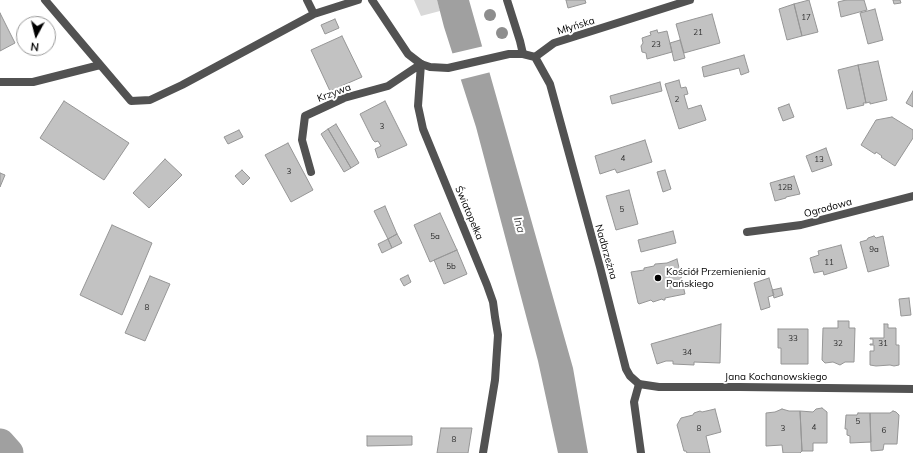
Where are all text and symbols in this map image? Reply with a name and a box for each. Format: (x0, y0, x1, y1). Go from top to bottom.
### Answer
house number: 17 (801, 13, 811, 23)
street label: Młyńska (556, 15, 596, 37)
north arrow (16, 16, 56, 56)
house number: 21 (693, 28, 703, 38)
text: N (30, 39, 40, 54)
house number: 23 (651, 40, 661, 50)
street label: Krzywa (315, 81, 353, 105)
house number: 2 (675, 95, 679, 105)
house number: 3 (380, 122, 384, 132)
house number: 4 (621, 154, 625, 164)
house number: 13 (814, 155, 824, 165)
house number: 3 (287, 167, 291, 177)
house number: 12B (777, 183, 793, 193)
street label: Światopełka (452, 184, 486, 242)
street label: Ogrodowa (803, 196, 853, 220)
house number: 5 (620, 205, 624, 215)
water label: Ina (510, 216, 528, 234)
street label: Nadbrzeżna (592, 223, 620, 281)
house number: 5a (430, 232, 440, 242)
house number: 9a (869, 245, 879, 255)
house number: 11 (824, 258, 834, 268)
house number: 5b (446, 262, 456, 272)
place label: Kościół Przemienienia Pańskiego (666, 266, 766, 290)
marker: Kościół Przemienienia Pańskiego (653, 273, 663, 283)
house number: 8 (145, 303, 149, 313)
house number: 33 (788, 334, 798, 344)
house number: 32 (833, 339, 843, 349)
house number: 31 (878, 339, 888, 349)
house number: 34 (682, 348, 692, 358)
street label: Jana Kochanowskiego (725, 371, 827, 383)
house number: 5 (856, 417, 860, 427)
house number: 4 (812, 423, 816, 433)
house number: 8 (697, 424, 701, 434)
house number: 3 (781, 424, 785, 434)
house number: 6 (882, 426, 886, 436)
house number: 8 (452, 435, 456, 445)

